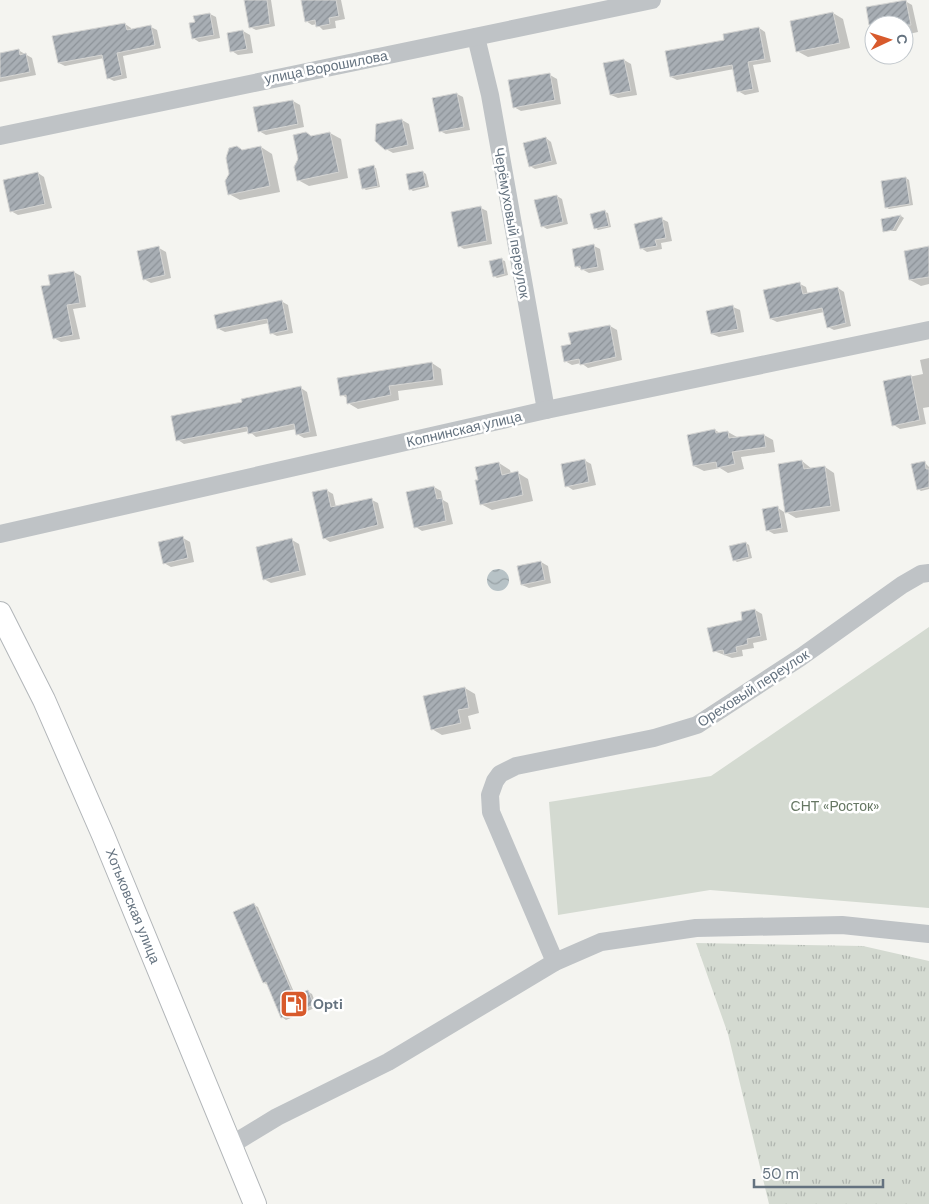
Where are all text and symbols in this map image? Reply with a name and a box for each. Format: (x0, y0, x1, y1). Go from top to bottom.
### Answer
north arrow (864, 15, 914, 65)
text: С (893, 33, 911, 45)
street label: улица Ворошилова (263, 46, 389, 88)
street label: Черёмуховый переулок (490, 146, 534, 301)
street label: Копнинская улица (405, 407, 524, 451)
street label: Ореховый переулок (694, 645, 813, 731)
park label: СНТ «Росток» (791, 797, 879, 815)
street label: Хотьковская улица (102, 846, 164, 966)
fuel station icon: Opti (279, 989, 309, 1019)
place label: Opti (313, 995, 343, 1013)
scale bar (754, 1156, 883, 1188)
text: 50 m (762, 1164, 799, 1184)

